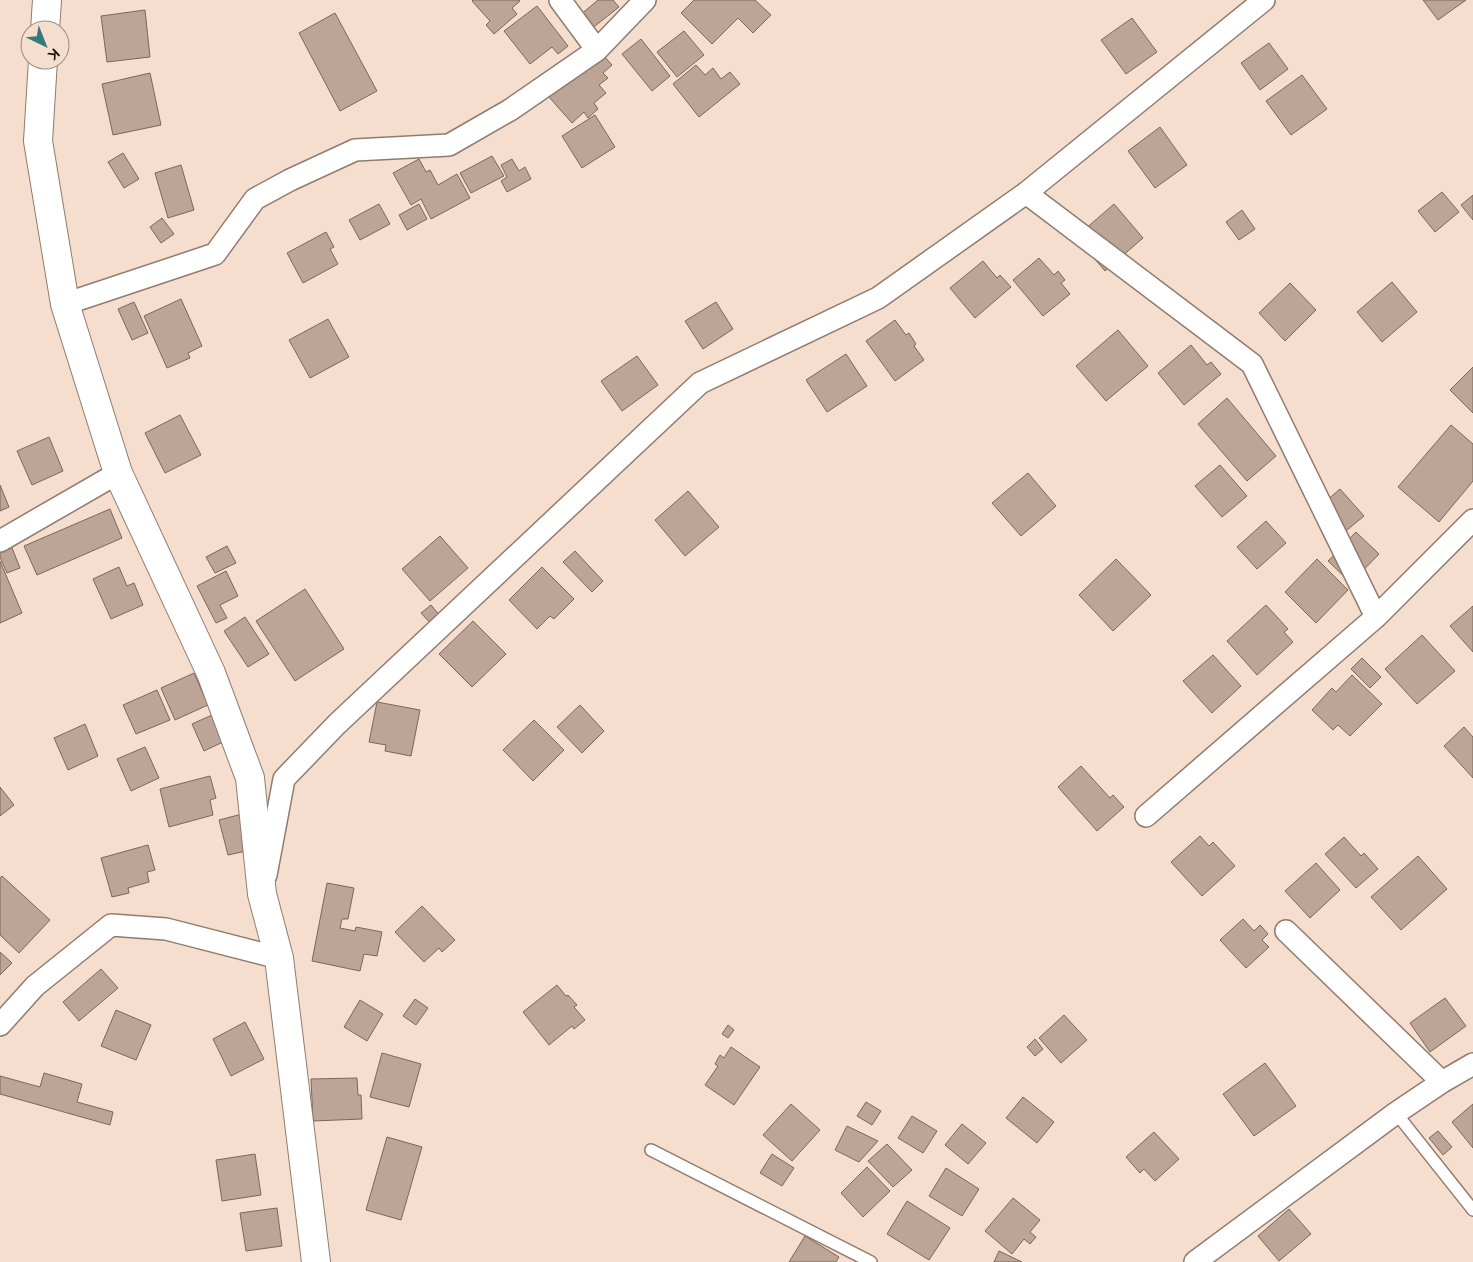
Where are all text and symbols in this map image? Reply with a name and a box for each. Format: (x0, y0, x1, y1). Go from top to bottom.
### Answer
north arrow (20, 20, 70, 70)
text: K (45, 45, 63, 64)

